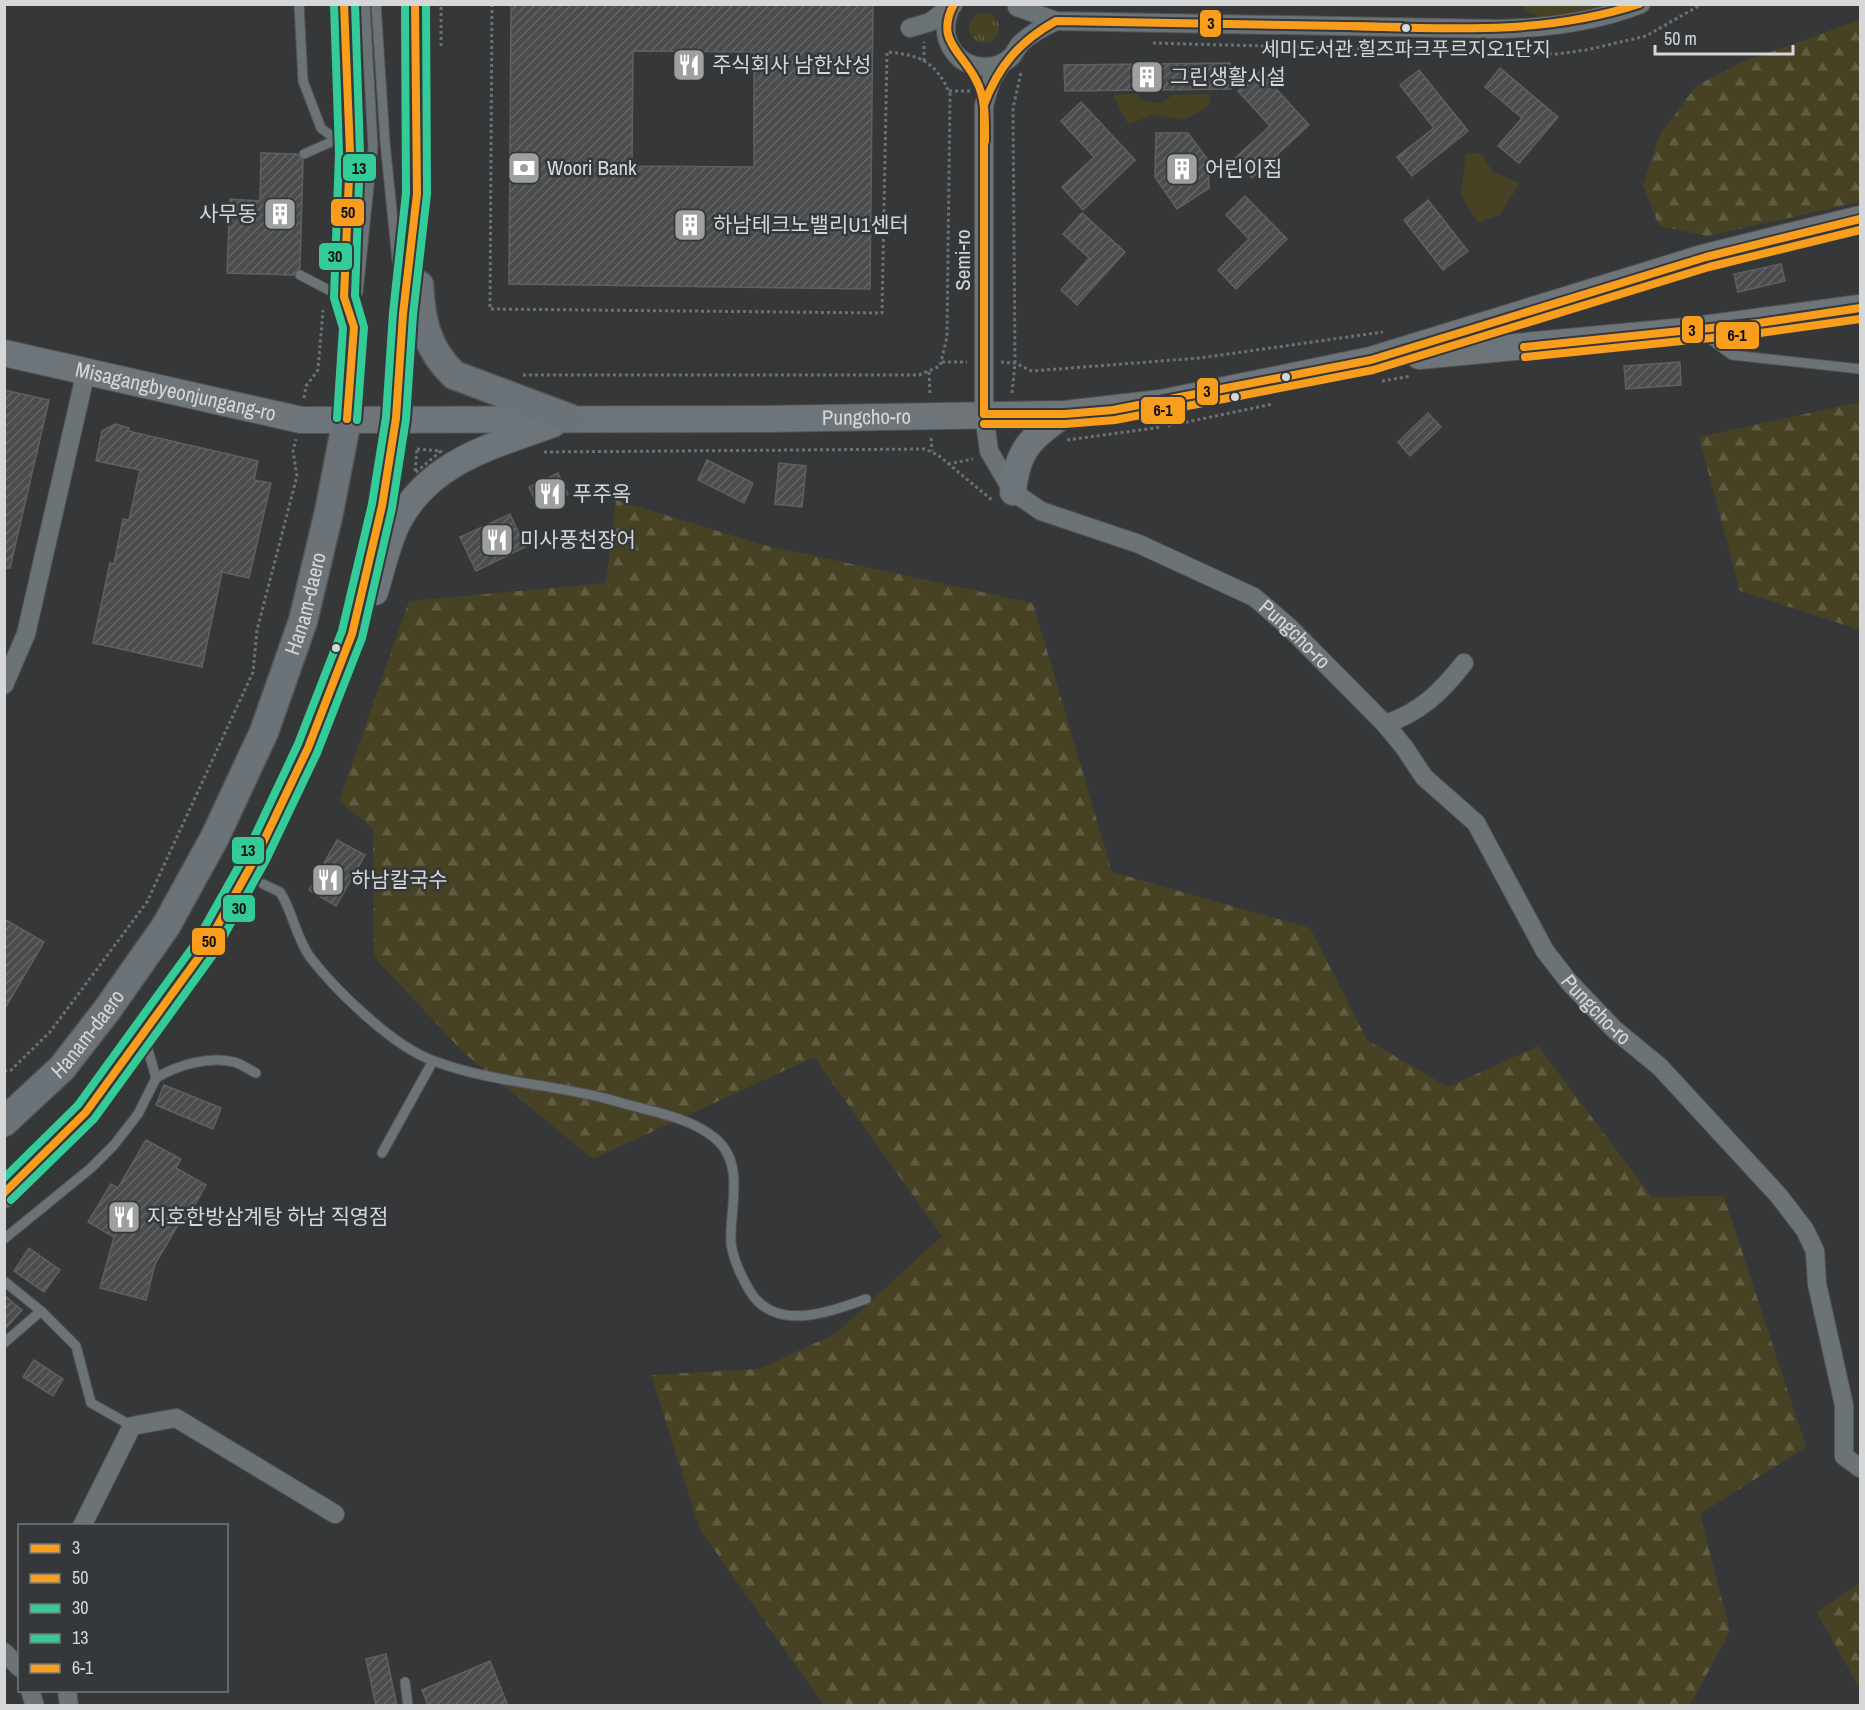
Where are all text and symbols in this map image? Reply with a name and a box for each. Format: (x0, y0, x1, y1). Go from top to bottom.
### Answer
line badge: 3 (1199, 9, 1222, 38)
text: 3 (1207, 12, 1215, 34)
scale bar (1655, 18, 1793, 56)
marker: 세미도서관.힐즈파크푸르지오1단지 (1400, 22, 1412, 34)
text: 50 m (1664, 26, 1697, 51)
place label: 세미도서관.힐즈파크푸르지오1단지 (1261, 35, 1551, 62)
restaurant icon: 주식회사 남한산성 (671, 47, 707, 83)
place label: 주식회사 남한산성 (712, 50, 871, 79)
building icon: 그린생활시설 (1129, 59, 1165, 95)
place label: 그린생활시설 (1170, 62, 1286, 91)
bank icon: Woori Bank (506, 150, 542, 186)
building icon: 어린이집 (1164, 151, 1200, 187)
line badge: 13 (342, 153, 377, 182)
place label: Woori Bank (547, 153, 637, 182)
place label: 어린이집 (1205, 154, 1282, 183)
text: 13 (352, 157, 366, 179)
building icon: 사무동 (262, 196, 298, 232)
line badge: 50 (330, 198, 365, 227)
place label: 사무동 (199, 199, 257, 228)
text: 50 (341, 201, 355, 223)
building icon: 하남테크노밸리U1센터 (672, 207, 708, 243)
place label: 하남테크노밸리U1센터 (713, 210, 909, 239)
street label: Semi-ro (948, 229, 977, 291)
line badge: 30 (318, 242, 353, 271)
text: 30 (328, 245, 342, 267)
line badge: 3 (1681, 315, 1704, 344)
text: 3 (1688, 319, 1696, 341)
line badge: 6-1 (1715, 321, 1760, 350)
text: 6-1 (1728, 324, 1747, 346)
street label: Misagangbyeonjungang-ro (73, 355, 279, 428)
unlabelled marker (1280, 371, 1292, 383)
line badge: 3 (1196, 377, 1219, 406)
text: 3 (1203, 380, 1211, 402)
unlabelled marker (1229, 391, 1241, 403)
line badge: 6-1 (1140, 396, 1186, 425)
text: 6-1 (1154, 399, 1173, 421)
street label: Pungcho-ro (822, 402, 911, 432)
restaurant icon: 푸주옥 (532, 476, 568, 512)
place label: 푸주옥 (573, 479, 631, 508)
restaurant icon: 미사풍천장어 (479, 522, 515, 558)
place label: 미사풍천장어 (520, 525, 636, 554)
street label: Hanam-daero (277, 549, 333, 659)
street label: Pungcho-ro (1253, 593, 1337, 675)
unlabelled marker (330, 642, 342, 654)
line badge: 13 (231, 836, 265, 865)
text: 13 (241, 839, 255, 861)
restaurant icon: 하남칼국수 (310, 862, 346, 898)
place label: 하남칼국수 (351, 865, 448, 894)
line badge: 30 (222, 894, 256, 923)
text: 30 (232, 897, 246, 919)
line badge: 50 (191, 927, 226, 956)
text: 50 (202, 930, 216, 952)
street label: Pungcho-ro (1554, 968, 1637, 1051)
street label: Hanam-daero (45, 983, 131, 1085)
restaurant icon: 지호한방삼계탕 하남 직영점 (106, 1199, 142, 1235)
place label: 지호한방삼계탕 하남 직영점 (147, 1202, 388, 1231)
legend (18, 1524, 228, 1692)
text: 3 (72, 1535, 80, 1560)
text: 50 (72, 1565, 88, 1590)
text: 30 (72, 1595, 88, 1620)
text: 13 (72, 1625, 88, 1650)
text: 6-1 (72, 1655, 94, 1680)

